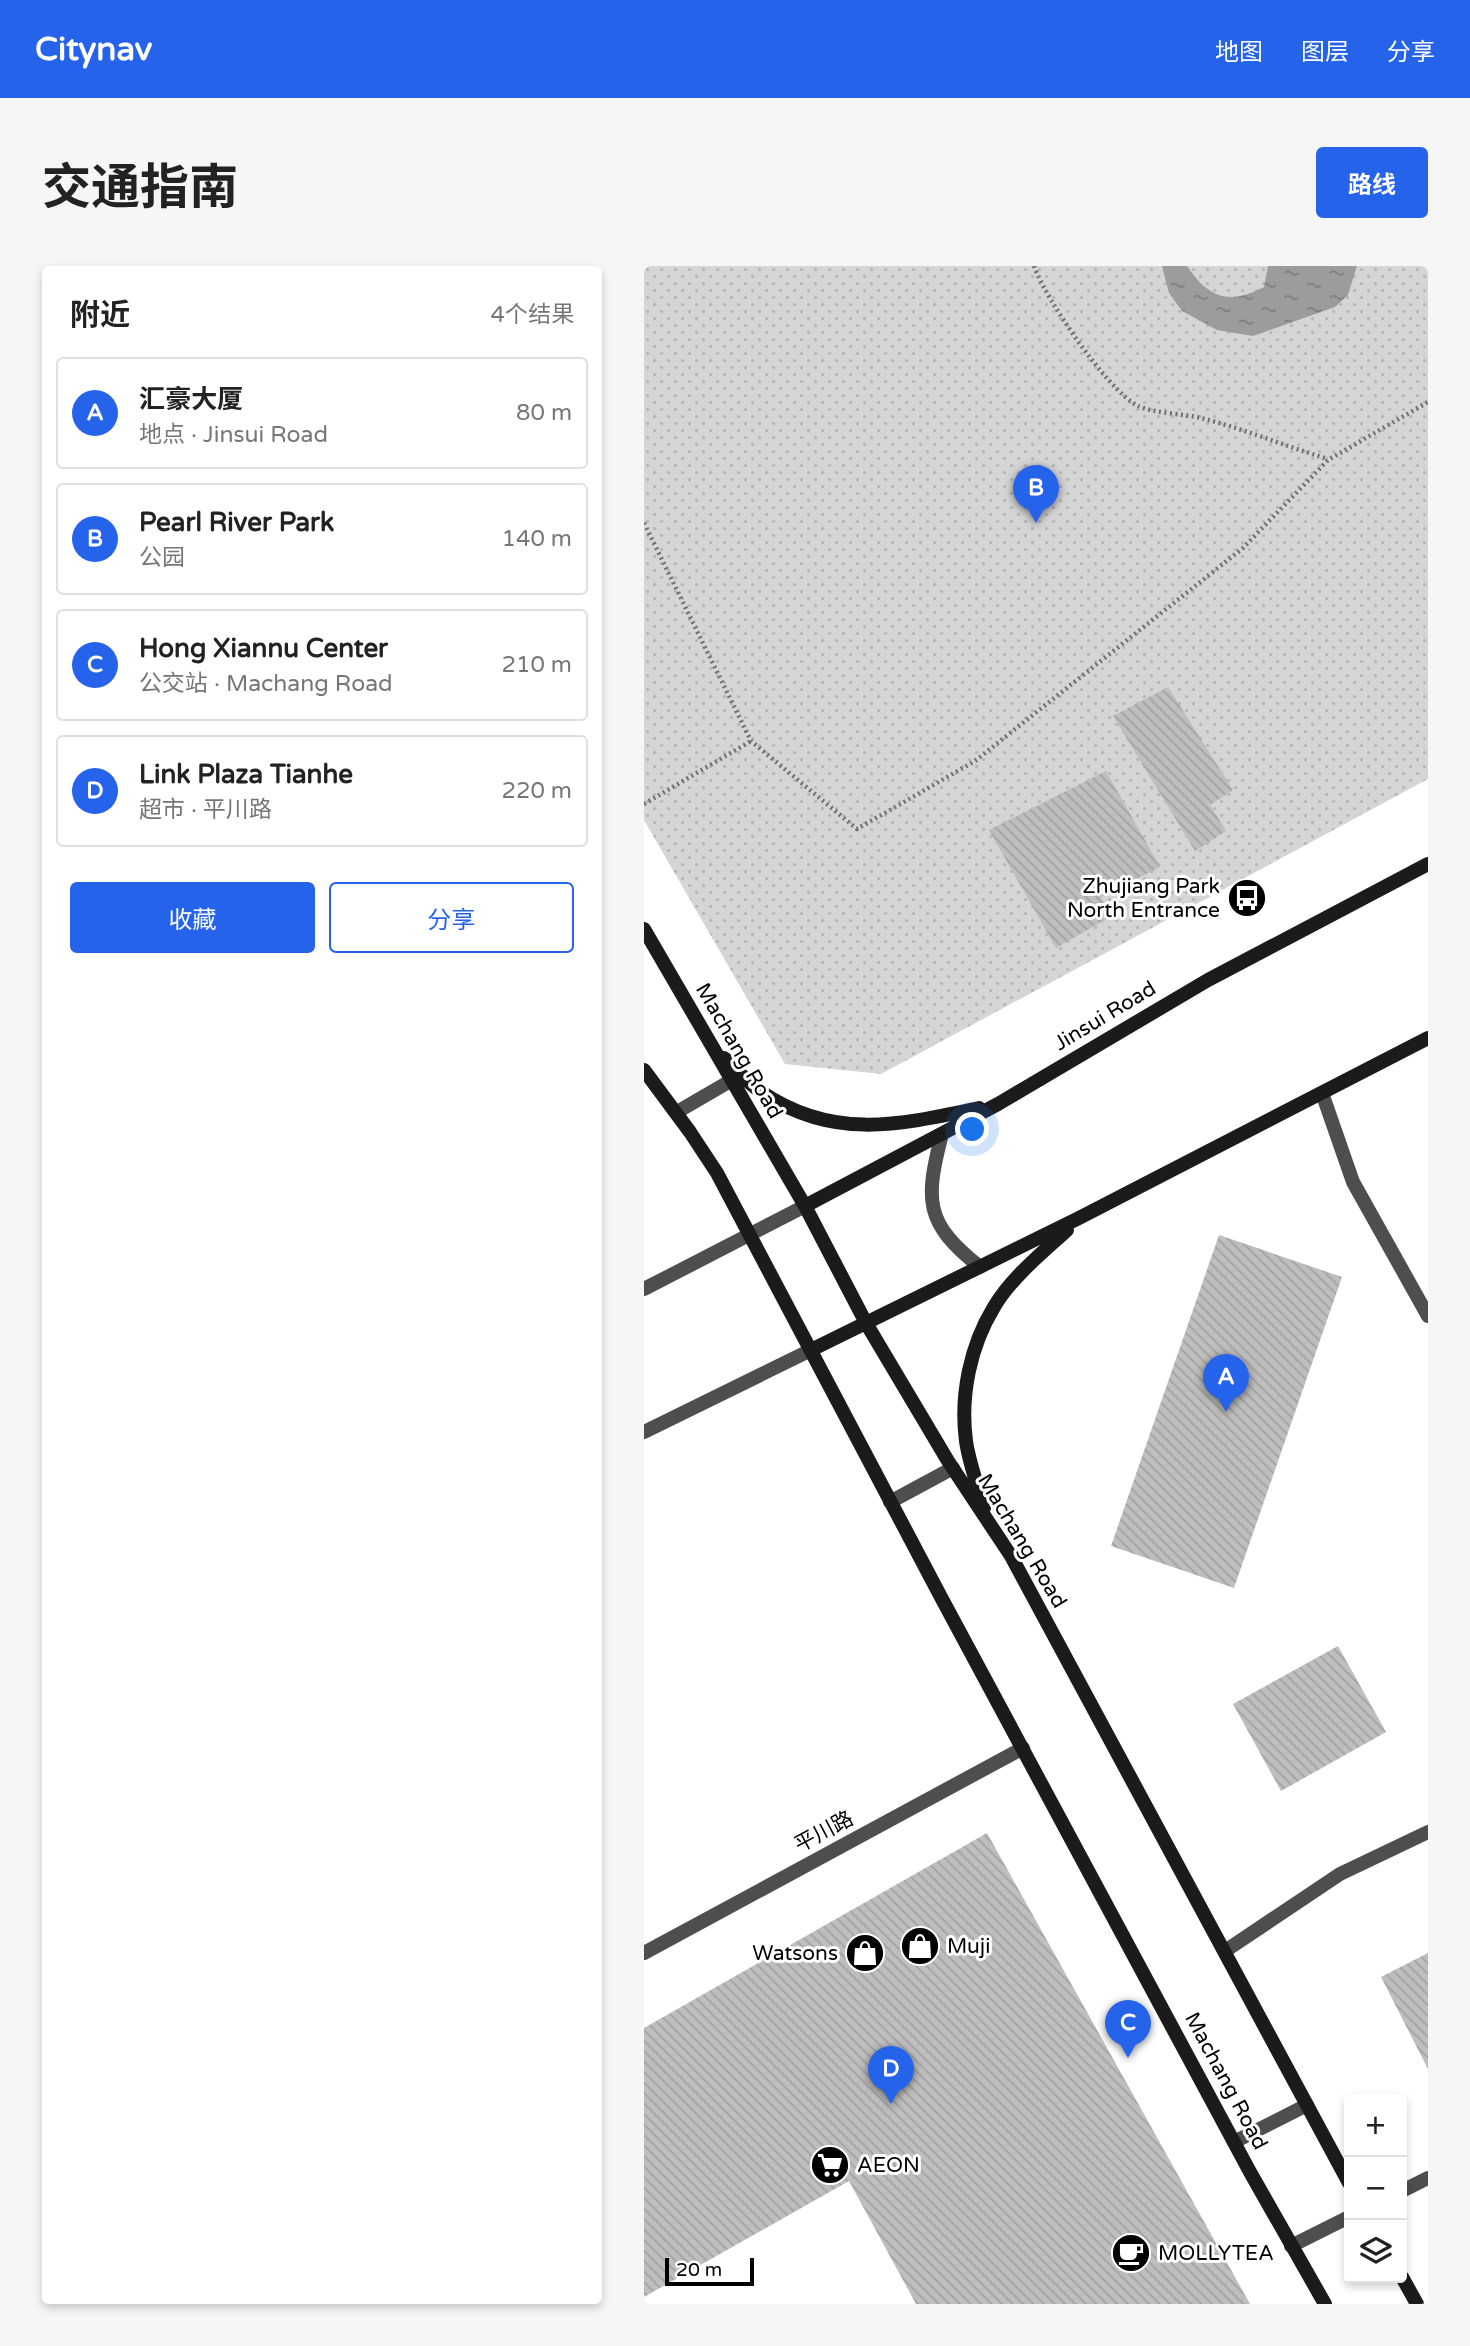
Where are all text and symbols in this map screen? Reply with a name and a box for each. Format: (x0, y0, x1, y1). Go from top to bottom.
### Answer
text: Citynav (35, 30, 152, 69)
text: 地图 (1215, 38, 1263, 67)
text: 图层 (1301, 38, 1349, 67)
text: 分享 (1387, 38, 1435, 67)
button: 路线 (1316, 147, 1428, 218)
text: 交通指南 (42, 159, 238, 218)
text: 附近 (70, 297, 130, 334)
text: 4个结果 (491, 301, 574, 329)
text: 汇豪大厦 (139, 384, 243, 415)
text: A (86, 399, 104, 427)
text: 80 m (516, 399, 572, 427)
text: 地点 · Jinsui Road (139, 421, 328, 449)
pin: B (1013, 465, 1059, 523)
text: Pearl River Park (139, 507, 334, 538)
text: B (87, 525, 103, 553)
text: 140 m (502, 525, 572, 553)
text: 公园 (139, 544, 185, 572)
text: Hong Xiannu Center (139, 633, 388, 664)
text: C (87, 651, 103, 679)
text: 210 m (502, 651, 572, 679)
text: 公交站 · Machang Road (139, 670, 393, 698)
text: Link Plaza Tianhe (139, 759, 353, 790)
text: D (86, 777, 104, 805)
text: 220 m (502, 777, 572, 805)
text: 超市 · 平川路 (139, 796, 272, 824)
place label: Zhujiang Park North Entrance (1067, 874, 1220, 923)
bus stop icon: Zhujiang Park North Entrance (1226, 877, 1268, 919)
button: 收藏 (70, 882, 315, 953)
button: 分享 (329, 882, 574, 953)
street label: Jinsui Road (1050, 976, 1160, 1056)
street label: Machang Road (690, 979, 788, 1123)
your location (955, 1112, 989, 1146)
pin: A (1203, 1354, 1249, 1412)
street label: Machang Road (972, 1469, 1072, 1613)
street label: 平川路 (790, 1806, 858, 1858)
shop icon: Muji (899, 1925, 941, 1967)
shop icon: Watsons (844, 1932, 886, 1974)
place label: Muji (947, 1934, 990, 1959)
place label: Watsons (752, 1941, 838, 1966)
pin: C (1105, 2000, 1151, 2058)
street label: Machang Road (1179, 2008, 1273, 2154)
pin: D (868, 2046, 914, 2104)
map controls (1344, 2094, 1407, 2283)
button: + (1344, 2094, 1407, 2157)
supermarket icon: AEON (809, 2144, 851, 2186)
place label: AEON (857, 2153, 920, 2178)
button: − (1344, 2157, 1407, 2220)
button: layers (1344, 2220, 1407, 2283)
cafe icon: MOLLYTEA (1110, 2232, 1152, 2274)
place label: MOLLYTEA (1158, 2241, 1274, 2266)
scale bar (665, 2255, 754, 2287)
text: 20 m (676, 2259, 722, 2281)

